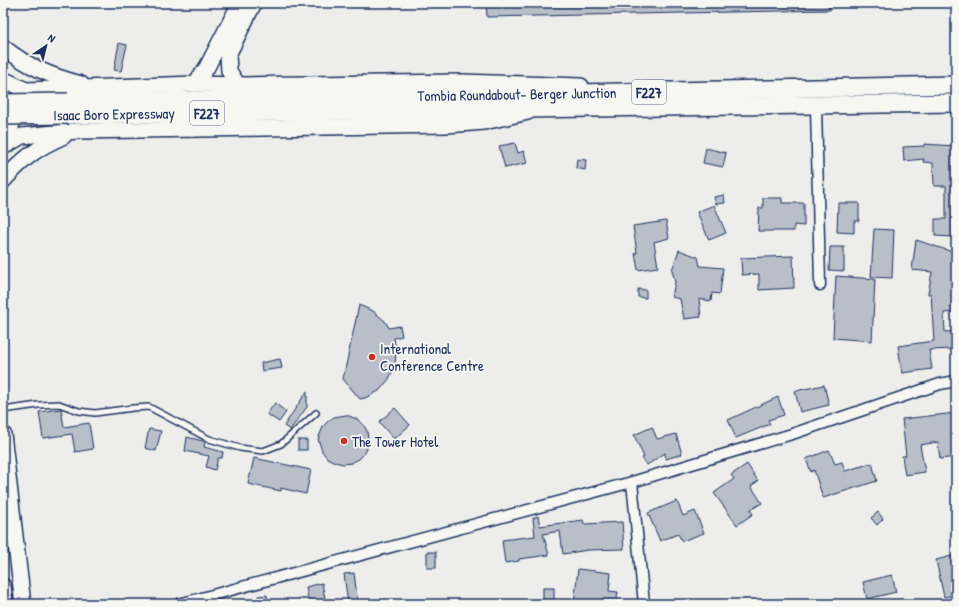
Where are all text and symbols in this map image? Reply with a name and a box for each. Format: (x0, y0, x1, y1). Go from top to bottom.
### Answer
north arrow (26, 26, 66, 66)
text: N (45, 30, 58, 45)
road number: F227 (632, 80, 666, 104)
street label: Tombia Roundabout- Berger Junction (417, 82, 617, 106)
road number: F227 (190, 101, 224, 125)
street label: Isaac Boro Expressway (53, 102, 175, 126)
place label: International Conference Centre (380, 338, 484, 376)
marker: International Conference Centre (367, 352, 377, 362)
place label: The Tower Hotel (352, 431, 438, 452)
marker: The Tower Hotel (339, 436, 349, 446)

